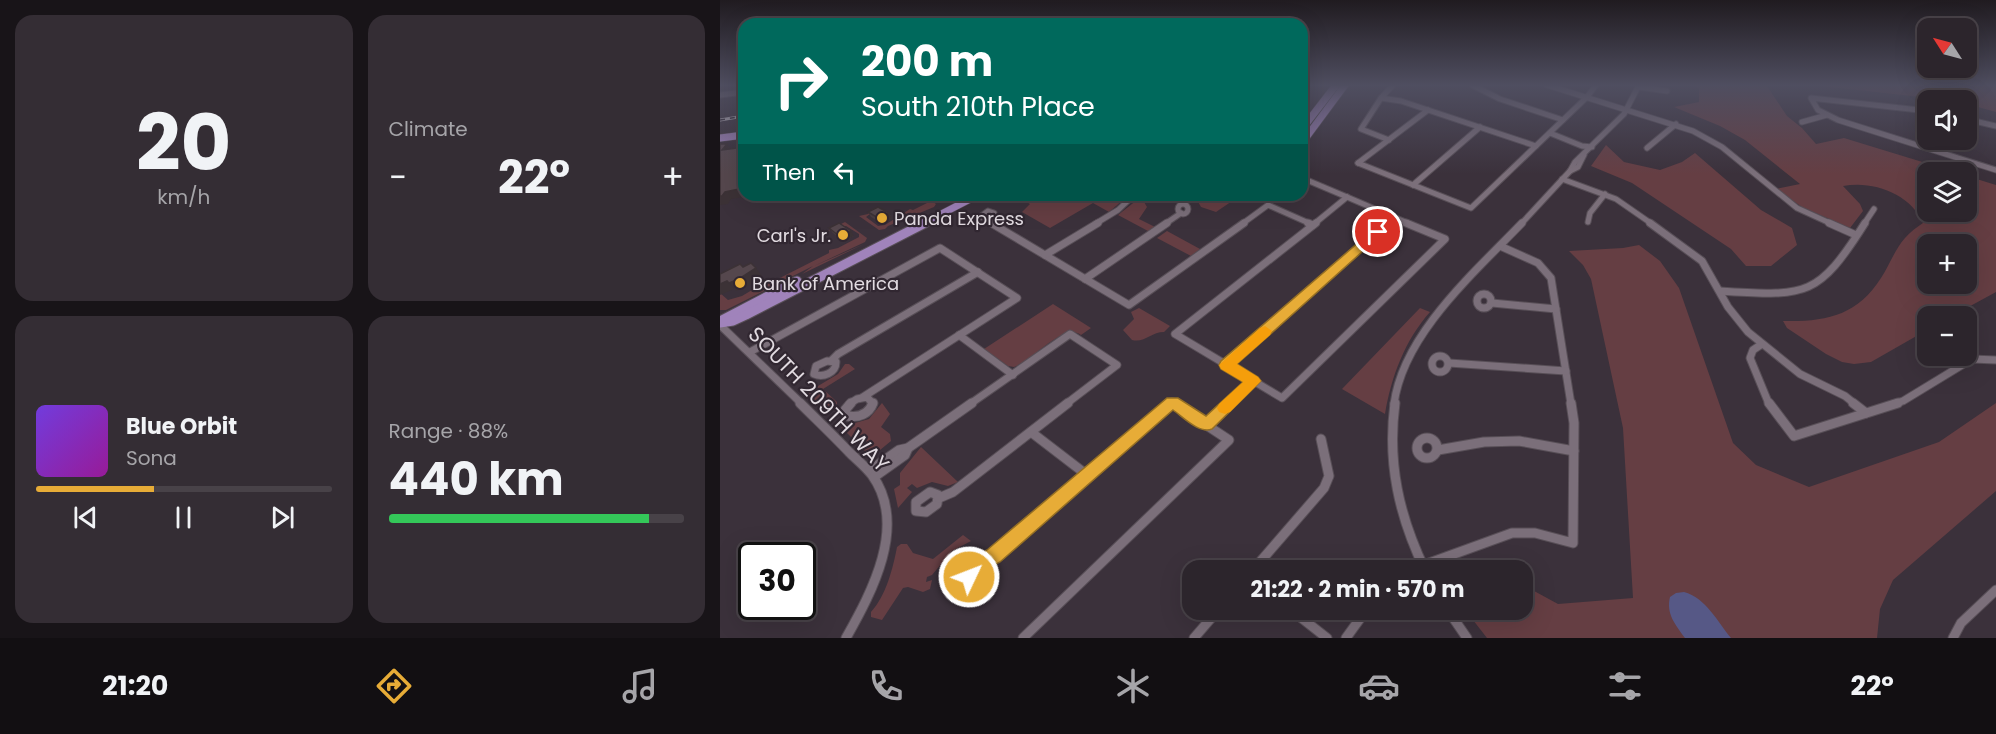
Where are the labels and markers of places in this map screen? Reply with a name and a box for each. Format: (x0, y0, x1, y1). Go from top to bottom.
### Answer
place label: Panda Express (894, 206, 1024, 231)
pin (1352, 206, 1403, 257)
marker: Panda Express (875, 211, 889, 225)
place label: Carl's Jr. (757, 223, 831, 248)
marker: Carl's Jr. (836, 228, 850, 242)
place label: Bank of America (752, 271, 899, 296)
marker: Bank of America (733, 276, 747, 290)

